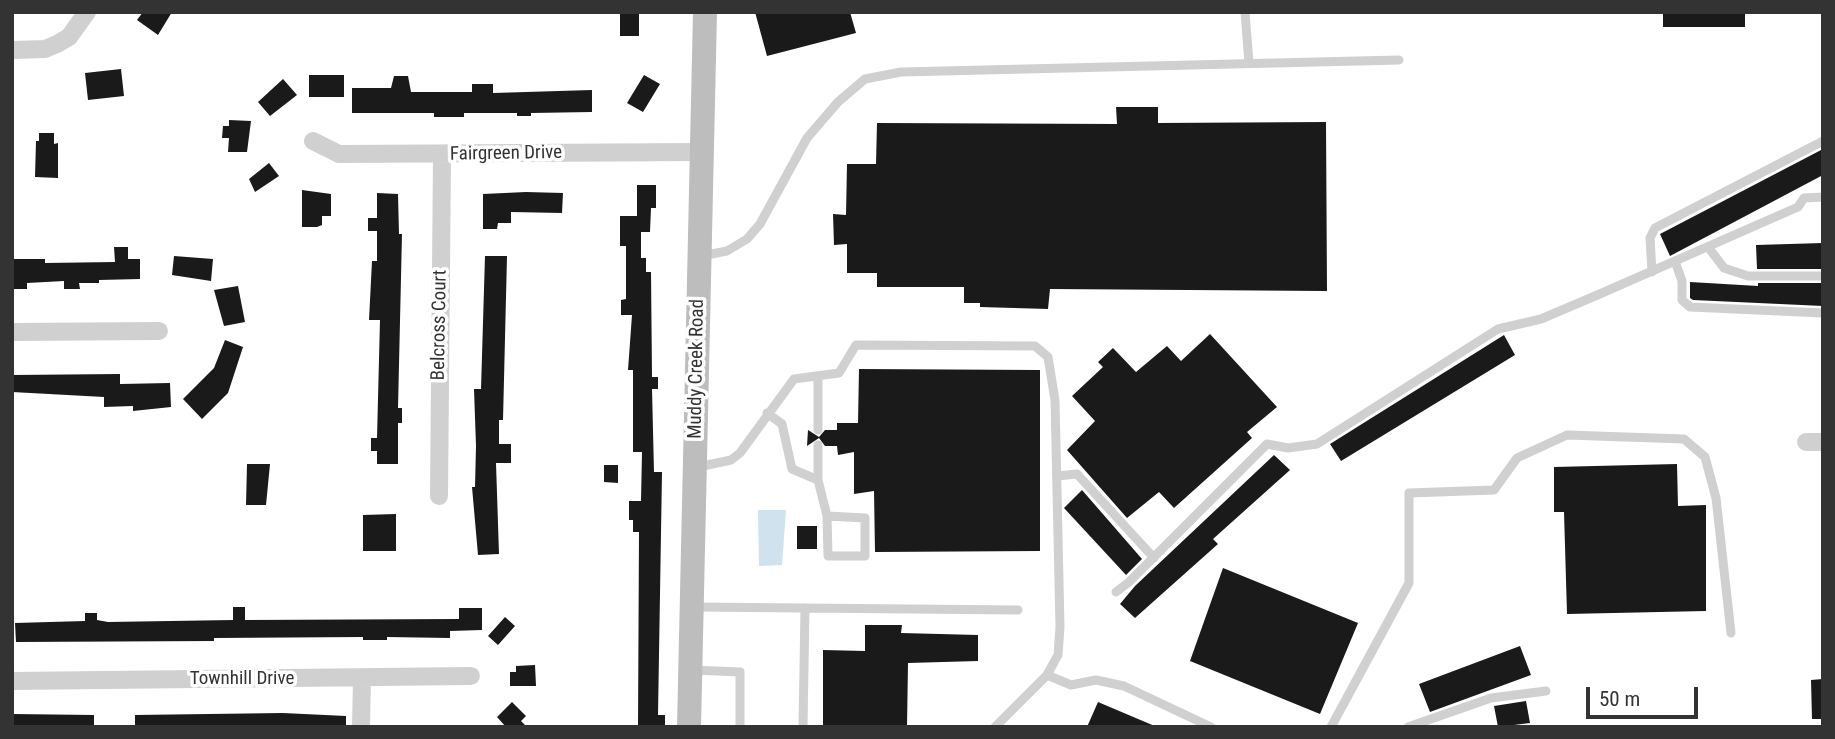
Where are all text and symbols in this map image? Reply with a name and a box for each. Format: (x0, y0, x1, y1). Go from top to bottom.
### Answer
street label: Fairgreen Drive (450, 142, 562, 166)
street label: Belcross Court (428, 270, 452, 380)
street label: Muddy Creek Road (684, 299, 710, 439)
street label: Townhill Drive (190, 668, 294, 690)
scale bar (1590, 672, 1702, 716)
text: 50 m (1599, 687, 1640, 711)

